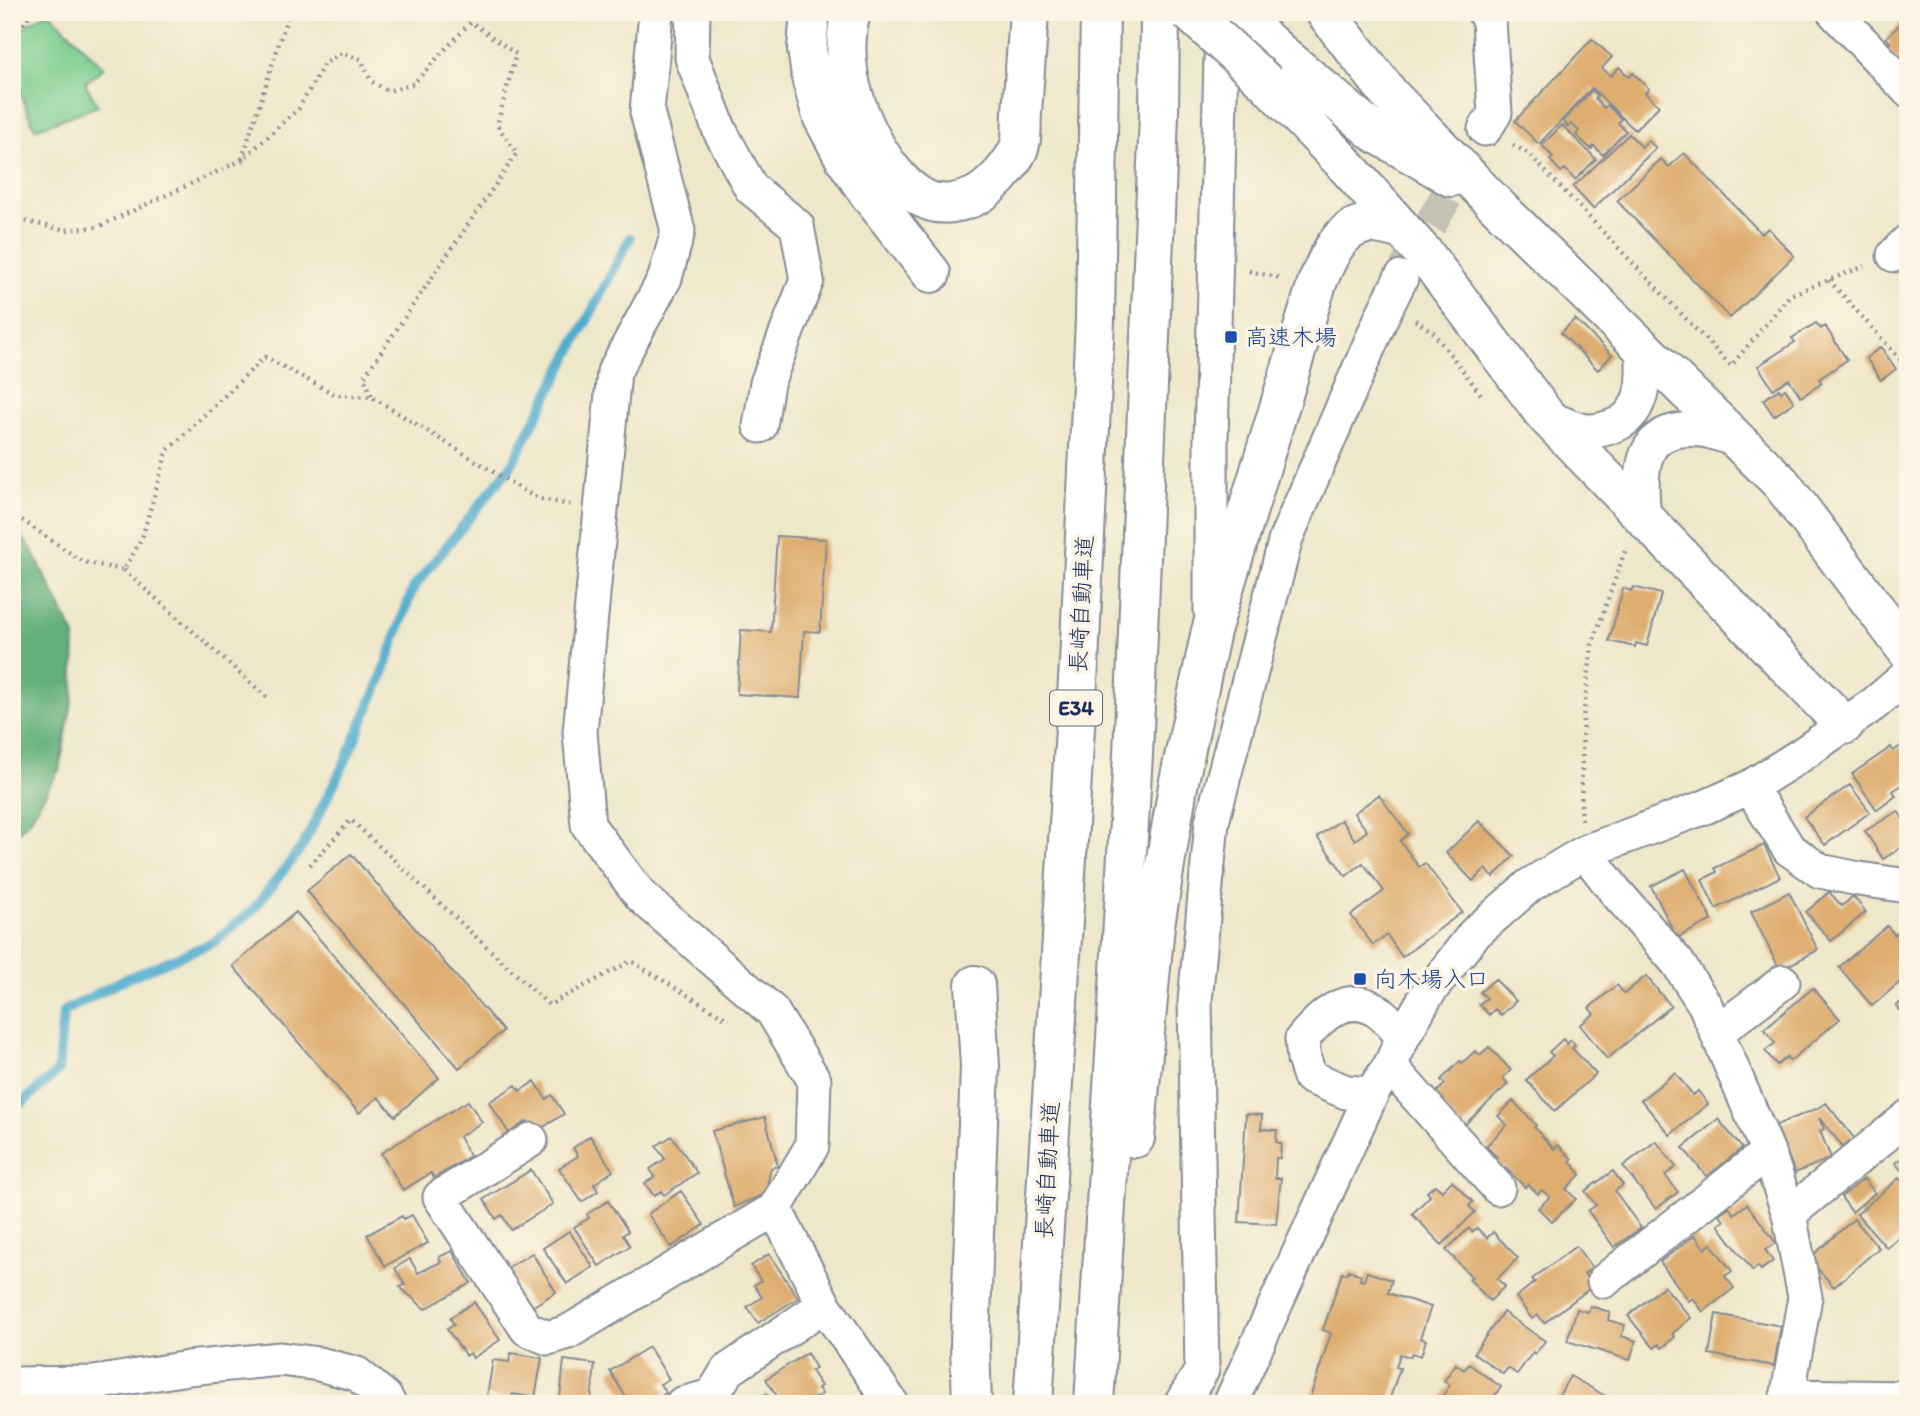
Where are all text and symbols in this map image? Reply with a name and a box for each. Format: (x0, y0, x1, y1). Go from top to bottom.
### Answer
place label: 高速木場 (1245, 323, 1337, 351)
marker: 高速木場 (1223, 329, 1239, 345)
street label: 長崎自動車道 (1063, 534, 1099, 674)
road number: E34 (1050, 690, 1102, 726)
place label: 向木場入口 (1374, 965, 1489, 993)
marker: 向木場入口 (1352, 971, 1368, 987)
street label: 長崎自動車道 (1029, 1100, 1065, 1240)

